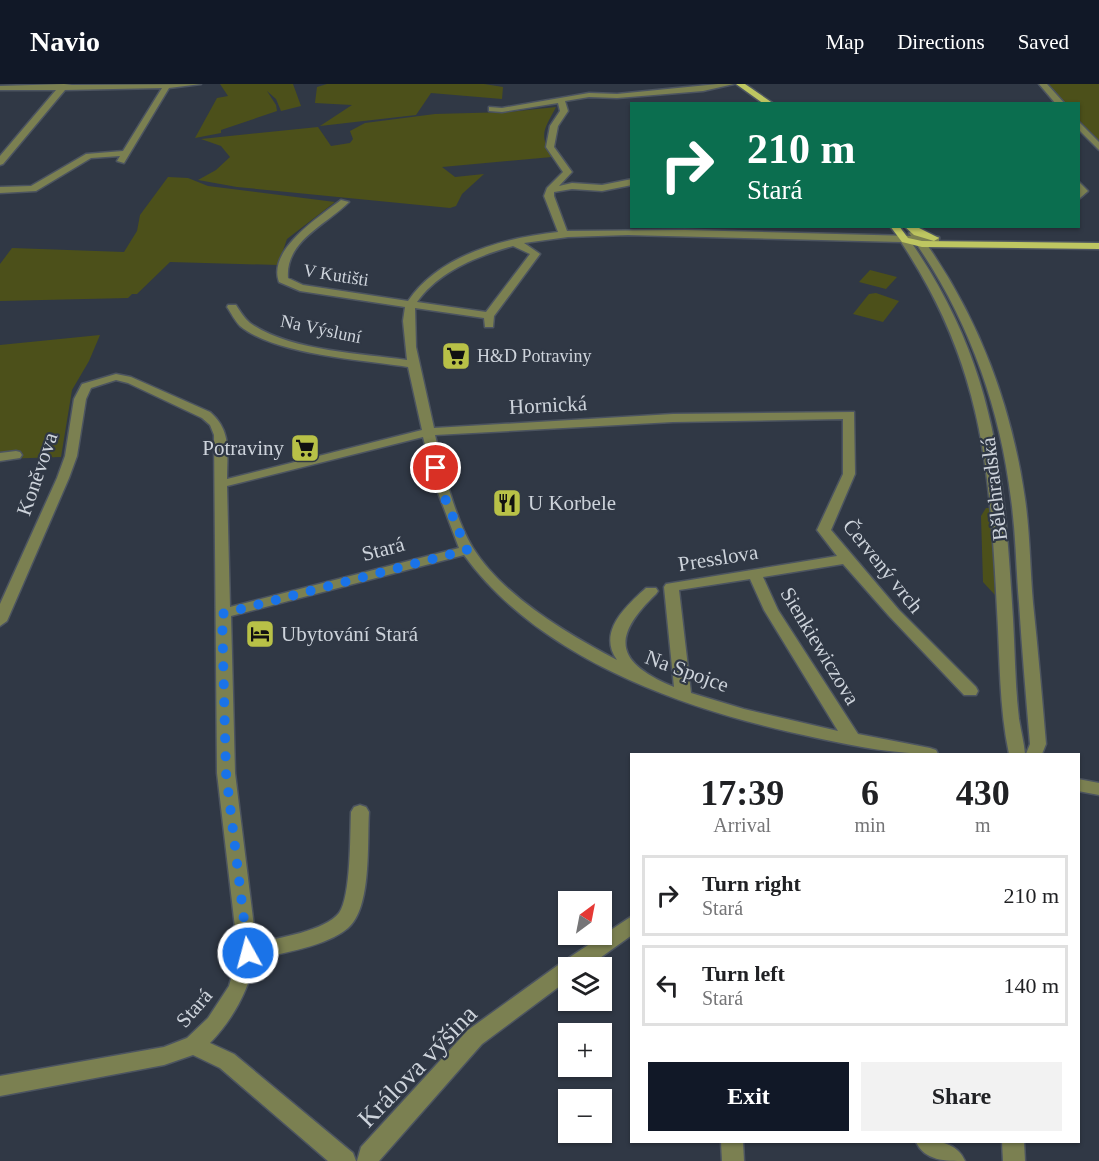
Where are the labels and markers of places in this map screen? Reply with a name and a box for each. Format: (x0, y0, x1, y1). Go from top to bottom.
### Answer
supermarket icon: H&D Potraviny (440, 340, 472, 372)
place label: H&D Potraviny (477, 346, 592, 366)
supermarket icon: Potraviny (289, 432, 321, 464)
place label: Potraviny (202, 436, 284, 460)
pin (410, 442, 461, 493)
restaurant icon: U Korbele (491, 487, 523, 519)
place label: U Korbele (528, 491, 616, 515)
hotel icon: Ubytování Stará (244, 618, 276, 650)
place label: Ubytování Stará (281, 622, 419, 646)

